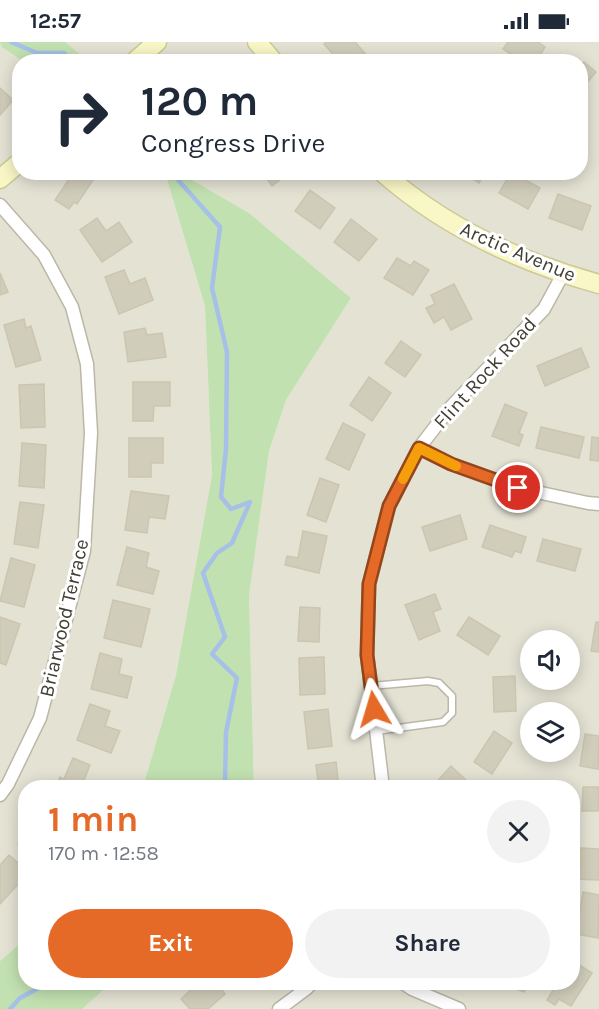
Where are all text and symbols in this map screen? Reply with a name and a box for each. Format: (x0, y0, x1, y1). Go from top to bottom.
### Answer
text: 12:57 (30, 8, 81, 34)
text: 120 m (141, 76, 258, 126)
icon: right (42, 78, 120, 156)
text: Congress Drive (141, 127, 325, 159)
street label: Arctic Avenue (457, 217, 579, 287)
street label: Flint Rock Road (429, 313, 541, 433)
pin (492, 462, 543, 513)
icon: arrive (501, 471, 534, 504)
street label: Briarwood Terrace (35, 537, 93, 699)
map controls (520, 630, 580, 762)
button: sound (520, 630, 580, 690)
position arrow (342, 677, 406, 741)
button: layers (520, 702, 580, 762)
text: 1 min (48, 798, 138, 840)
button: close (487, 800, 550, 863)
text: 170 m · 12:58 (48, 842, 159, 865)
button: Exit (48, 909, 293, 978)
button: Share (305, 909, 550, 978)

